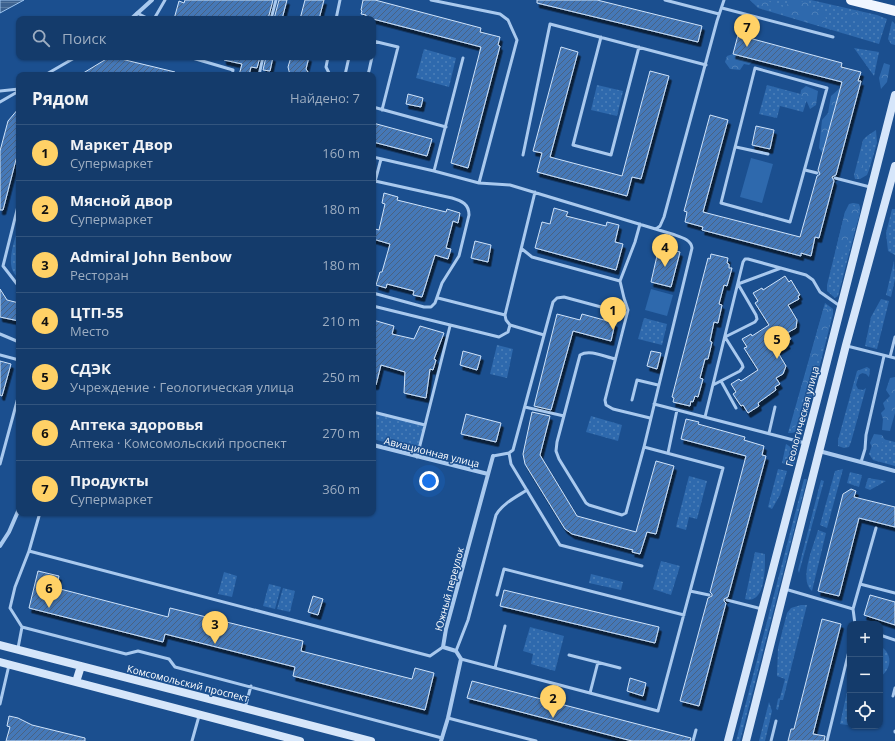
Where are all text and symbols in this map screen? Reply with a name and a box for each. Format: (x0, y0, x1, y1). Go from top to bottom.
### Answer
pin: 7 (734, 14, 760, 47)
search box (16, 16, 376, 60)
icon: search (30, 27, 52, 49)
text: Поиск (62, 28, 106, 48)
text: Рядом (32, 87, 89, 110)
text: Найдено: 7 (290, 89, 360, 107)
text: Маркет Двор (70, 134, 173, 154)
text: 1 (41, 144, 49, 162)
text: 160 m (322, 144, 360, 162)
text: Супермаркет (70, 154, 153, 172)
text: Мясной двор (70, 190, 173, 210)
text: 2 (41, 200, 49, 218)
text: 180 m (322, 200, 360, 218)
text: Супермаркет (70, 210, 153, 228)
pin: 4 (652, 234, 678, 267)
text: Admiral John Benbow (70, 246, 232, 266)
text: 3 (41, 256, 49, 274)
text: 180 m (322, 256, 360, 274)
text: Ресторан (70, 266, 129, 284)
pin: 1 (600, 297, 626, 330)
text: ЦТП-55 (70, 302, 124, 322)
text: 4 (41, 312, 49, 330)
text: 210 m (322, 312, 360, 330)
text: Место (70, 322, 109, 340)
pin: 5 (764, 326, 790, 359)
text: СДЭК (70, 358, 111, 378)
street label: Геологическая улица (782, 364, 822, 468)
text: 5 (41, 368, 49, 386)
text: 250 m (322, 368, 360, 386)
text: Учреждение · Геологическая улица (70, 378, 294, 396)
text: Аптека здоровья (70, 414, 203, 434)
text: 6 (41, 424, 49, 442)
text: 270 m (322, 424, 360, 442)
street label: Авиационная улица (383, 433, 481, 471)
text: Аптека · Комсомольский проспект (70, 434, 287, 452)
text: Продукты (70, 470, 149, 490)
your location (419, 471, 439, 491)
text: 7 (41, 480, 49, 498)
text: 360 m (322, 480, 360, 498)
text: Супермаркет (70, 490, 153, 508)
street label: Южный переулок (431, 545, 467, 632)
pin: 6 (36, 575, 62, 608)
pin: 3 (202, 611, 228, 644)
map controls (847, 621, 883, 729)
button: + (847, 621, 883, 657)
button: − (847, 657, 883, 693)
street label: Комсомольский проспект (126, 661, 251, 705)
pin: 2 (540, 685, 566, 718)
button: locate (847, 693, 883, 729)

